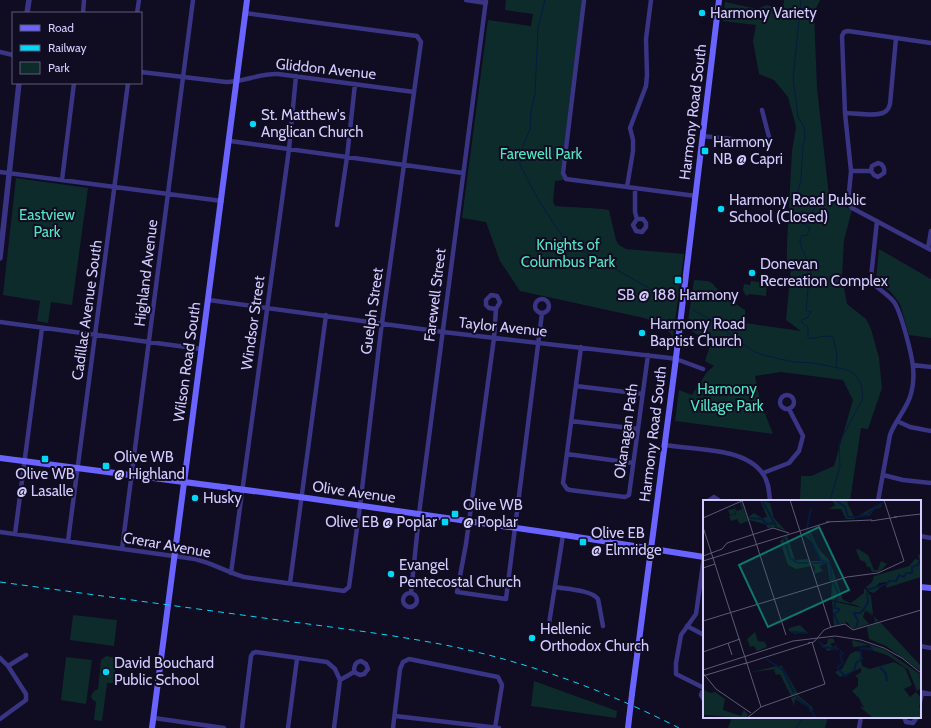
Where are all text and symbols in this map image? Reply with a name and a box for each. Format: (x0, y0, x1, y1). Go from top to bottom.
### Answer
place label: Harmony Variety (710, 4, 817, 22)
marker: Harmony Variety (697, 8, 707, 18)
legend (12, 12, 142, 84)
text: Road (48, 20, 74, 35)
text: Railway (48, 40, 86, 55)
street label: Harmony Road South (676, 43, 710, 181)
street label: Gliddon Avenue (275, 55, 377, 83)
text: Park (48, 60, 70, 75)
place label: St. Matthew's Anglican Church (261, 106, 363, 141)
marker: St. Matthew's Anglican Church (248, 119, 258, 129)
place label: Harmony NB @ Capri (713, 133, 783, 168)
park label: Farewell Park (500, 145, 582, 163)
marker: Harmony NB @ Capri (700, 146, 710, 156)
place label: Harmony Road Public School (Closed) (729, 191, 866, 226)
marker: Harmony Road Public School (Closed) (716, 204, 726, 214)
park label: Eastview Park (19, 206, 75, 241)
street label: Highland Avenue (131, 218, 162, 328)
park label: Knights of Columbus Park (521, 236, 616, 271)
street label: Cadillac Avenue South (68, 239, 106, 381)
street label: Farewell Street (420, 247, 450, 343)
place label: Donevan Recreation Complex (760, 255, 888, 290)
street label: Guelph Street (357, 266, 387, 356)
marker: Donevan Recreation Complex (747, 268, 757, 278)
street label: Windsor Street (237, 275, 269, 371)
marker: SB @ 188 Harmony (673, 275, 683, 285)
place label: SB @ 188 Harmony (617, 286, 739, 304)
street label: Wilson Road South (170, 301, 204, 423)
street label: Taylor Avenue (458, 313, 548, 341)
place label: Harmony Road Baptist Church (650, 315, 745, 350)
marker: Harmony Road Baptist Church (637, 328, 647, 338)
street label: Harmony Road South (636, 365, 670, 503)
park label: Harmony Village Park (691, 380, 764, 415)
street label: Okanagan Path (610, 382, 642, 480)
place label: Olive WB @ Highland (114, 448, 185, 483)
marker: Olive WB @ Lasalle (40, 454, 50, 464)
marker: Olive WB @ Highland (101, 461, 111, 471)
place label: Olive WB @ Lasalle (15, 465, 75, 500)
street label: Olive Avenue (311, 477, 397, 507)
place label: Husky (203, 489, 242, 507)
marker: Husky (190, 493, 200, 503)
place label: Olive WB @ Poplar (463, 496, 523, 531)
inset map (703, 500, 921, 718)
marker: Olive WB @ Poplar (450, 509, 460, 519)
place label: Olive EB @ Poplar (325, 513, 437, 531)
marker: Olive EB @ Poplar (440, 517, 450, 527)
place label: Olive EB @ Elmridge (591, 524, 662, 559)
street label: Crerar Avenue (122, 528, 213, 562)
marker: Olive EB @ Elmridge (578, 537, 588, 547)
place label: Evangel Pentecostal Church (399, 556, 521, 591)
marker: Evangel Pentecostal Church (386, 569, 396, 579)
place label: Hellenic Orthodox Church (540, 620, 649, 655)
marker: Hellenic Orthodox Church (527, 633, 537, 643)
place label: David Bouchard Public School (114, 654, 214, 689)
marker: David Bouchard Public School (101, 667, 111, 677)

